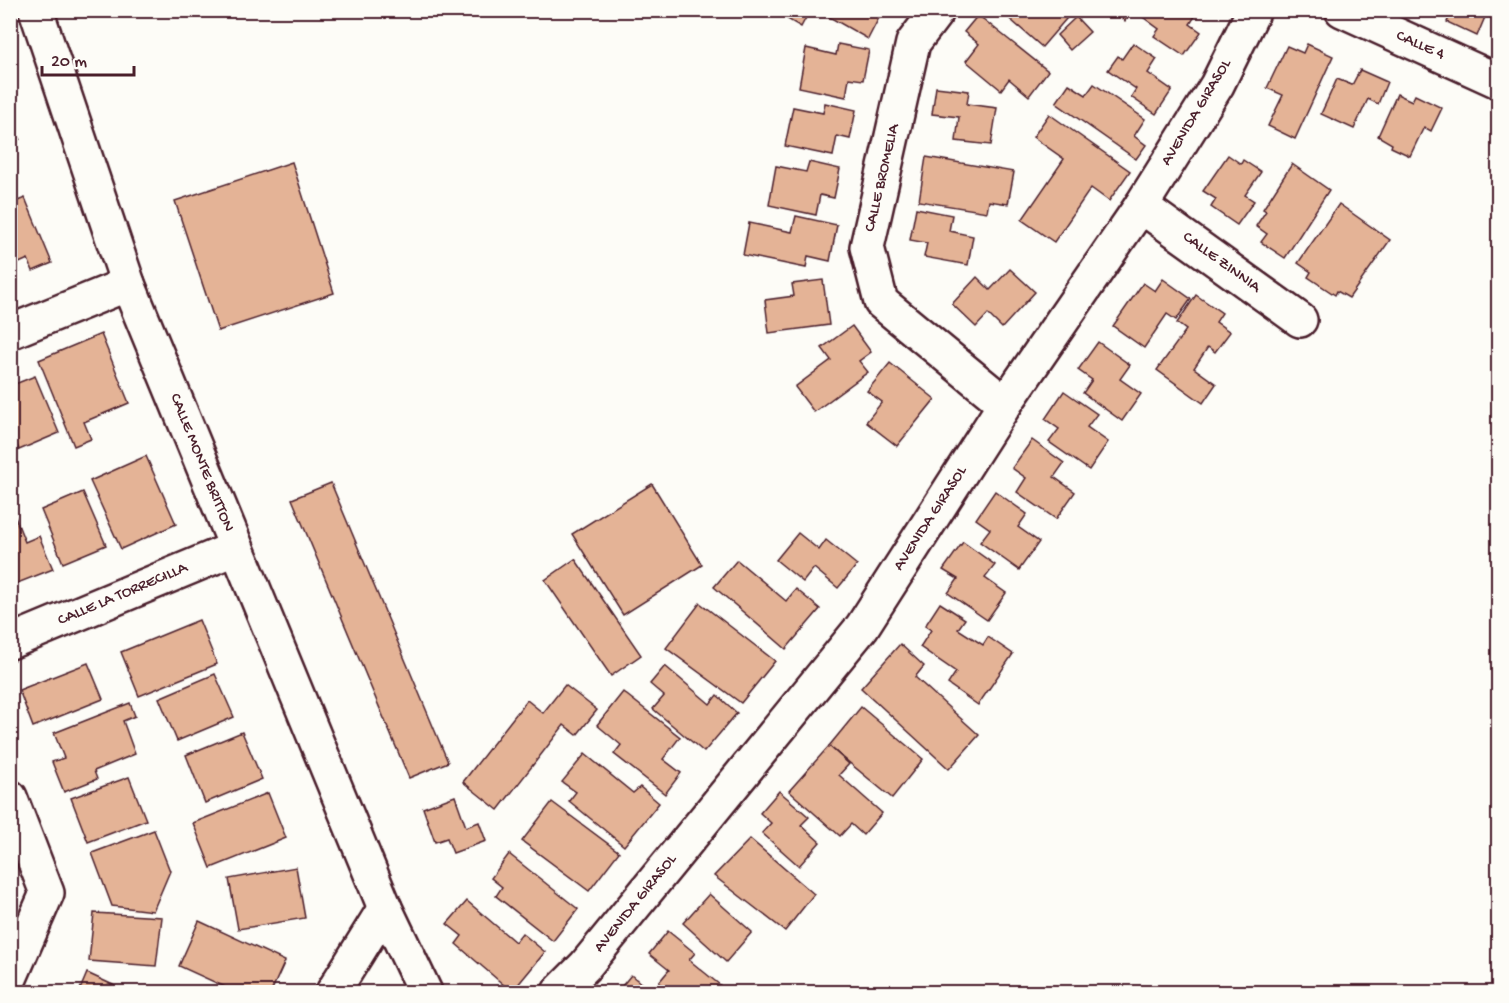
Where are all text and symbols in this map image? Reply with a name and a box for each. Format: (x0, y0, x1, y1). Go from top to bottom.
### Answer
street label: CALLE 4 (1393, 27, 1448, 65)
scale bar (42, 39, 134, 77)
text: 20 m (51, 52, 87, 73)
street label: AVENIDA GIRASOL (1158, 55, 1237, 170)
street label: CALLE BROMELIA (861, 121, 905, 234)
street label: CALLE ZINNIA (1178, 228, 1265, 299)
street label: CALLE MONTE BRITTON (165, 391, 237, 535)
street label: AVENIDA GIRASOL (890, 462, 973, 575)
street label: CALLE LA TORRECILLA (55, 559, 192, 631)
street label: AVENIDA GIRASOL (591, 850, 682, 957)

